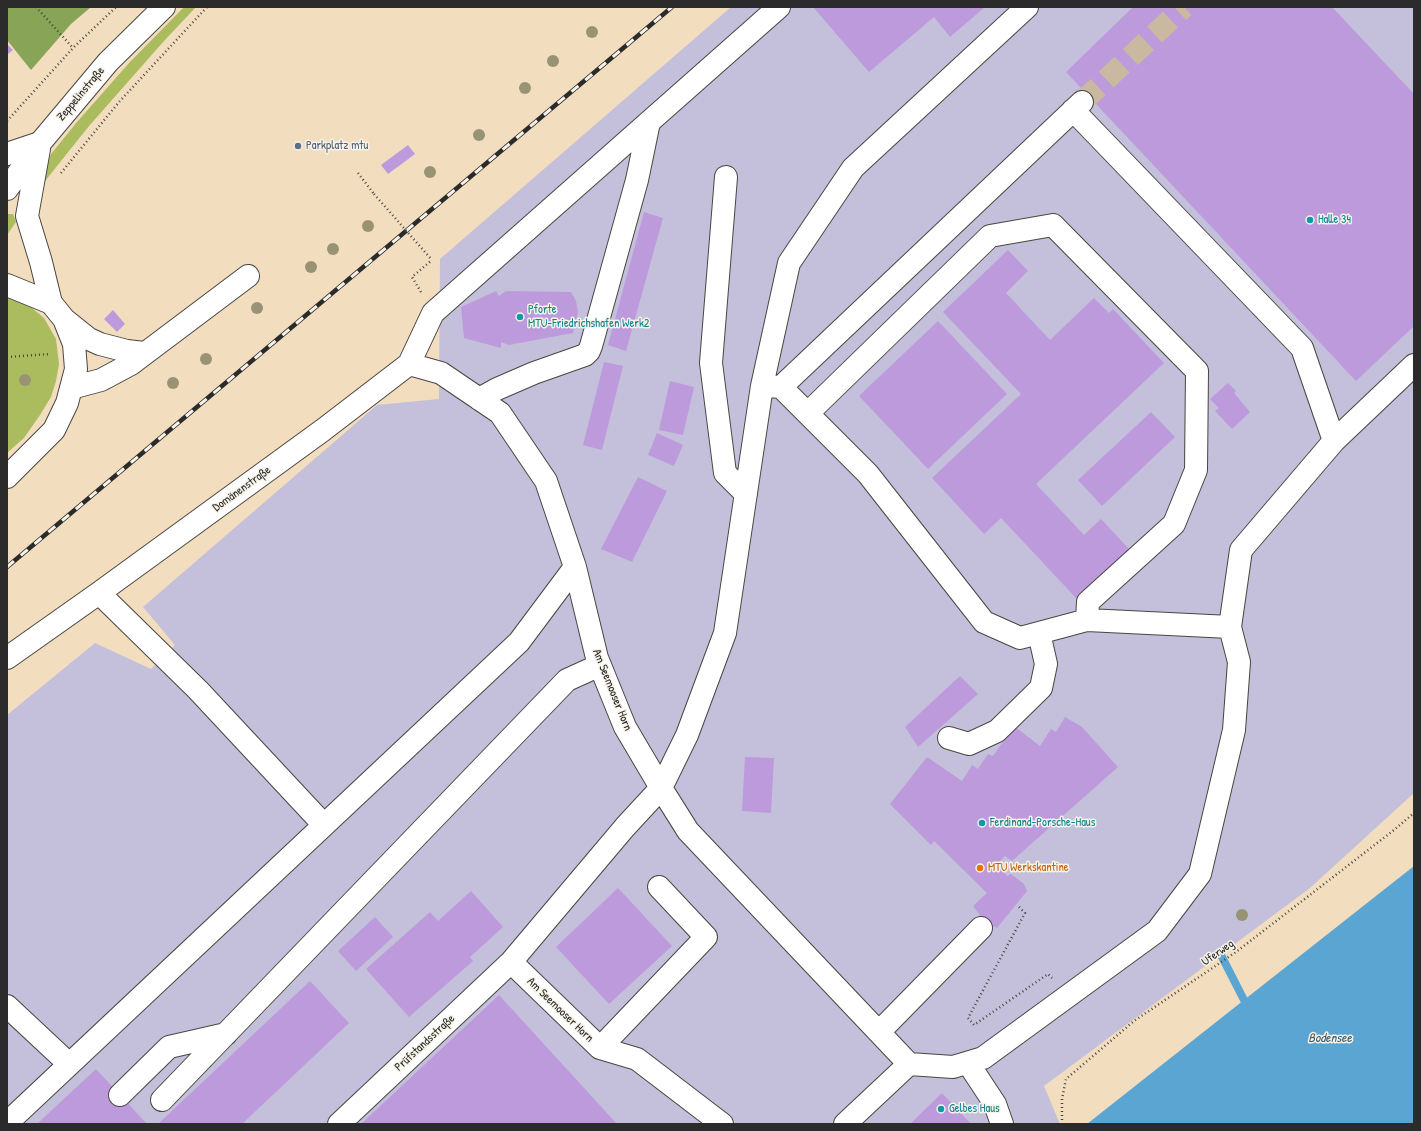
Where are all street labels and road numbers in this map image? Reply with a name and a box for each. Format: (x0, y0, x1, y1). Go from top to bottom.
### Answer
street label: Zeppelinstraße (54, 64, 108, 124)
street label: Domänenstraße (210, 463, 274, 515)
street label: Am Seemooser Horn (589, 647, 635, 733)
street label: Uferweg (1199, 937, 1237, 969)
street label: Am Seemooser Horn (524, 975, 596, 1045)
street label: Prüfstandsstraße (392, 1012, 458, 1074)

